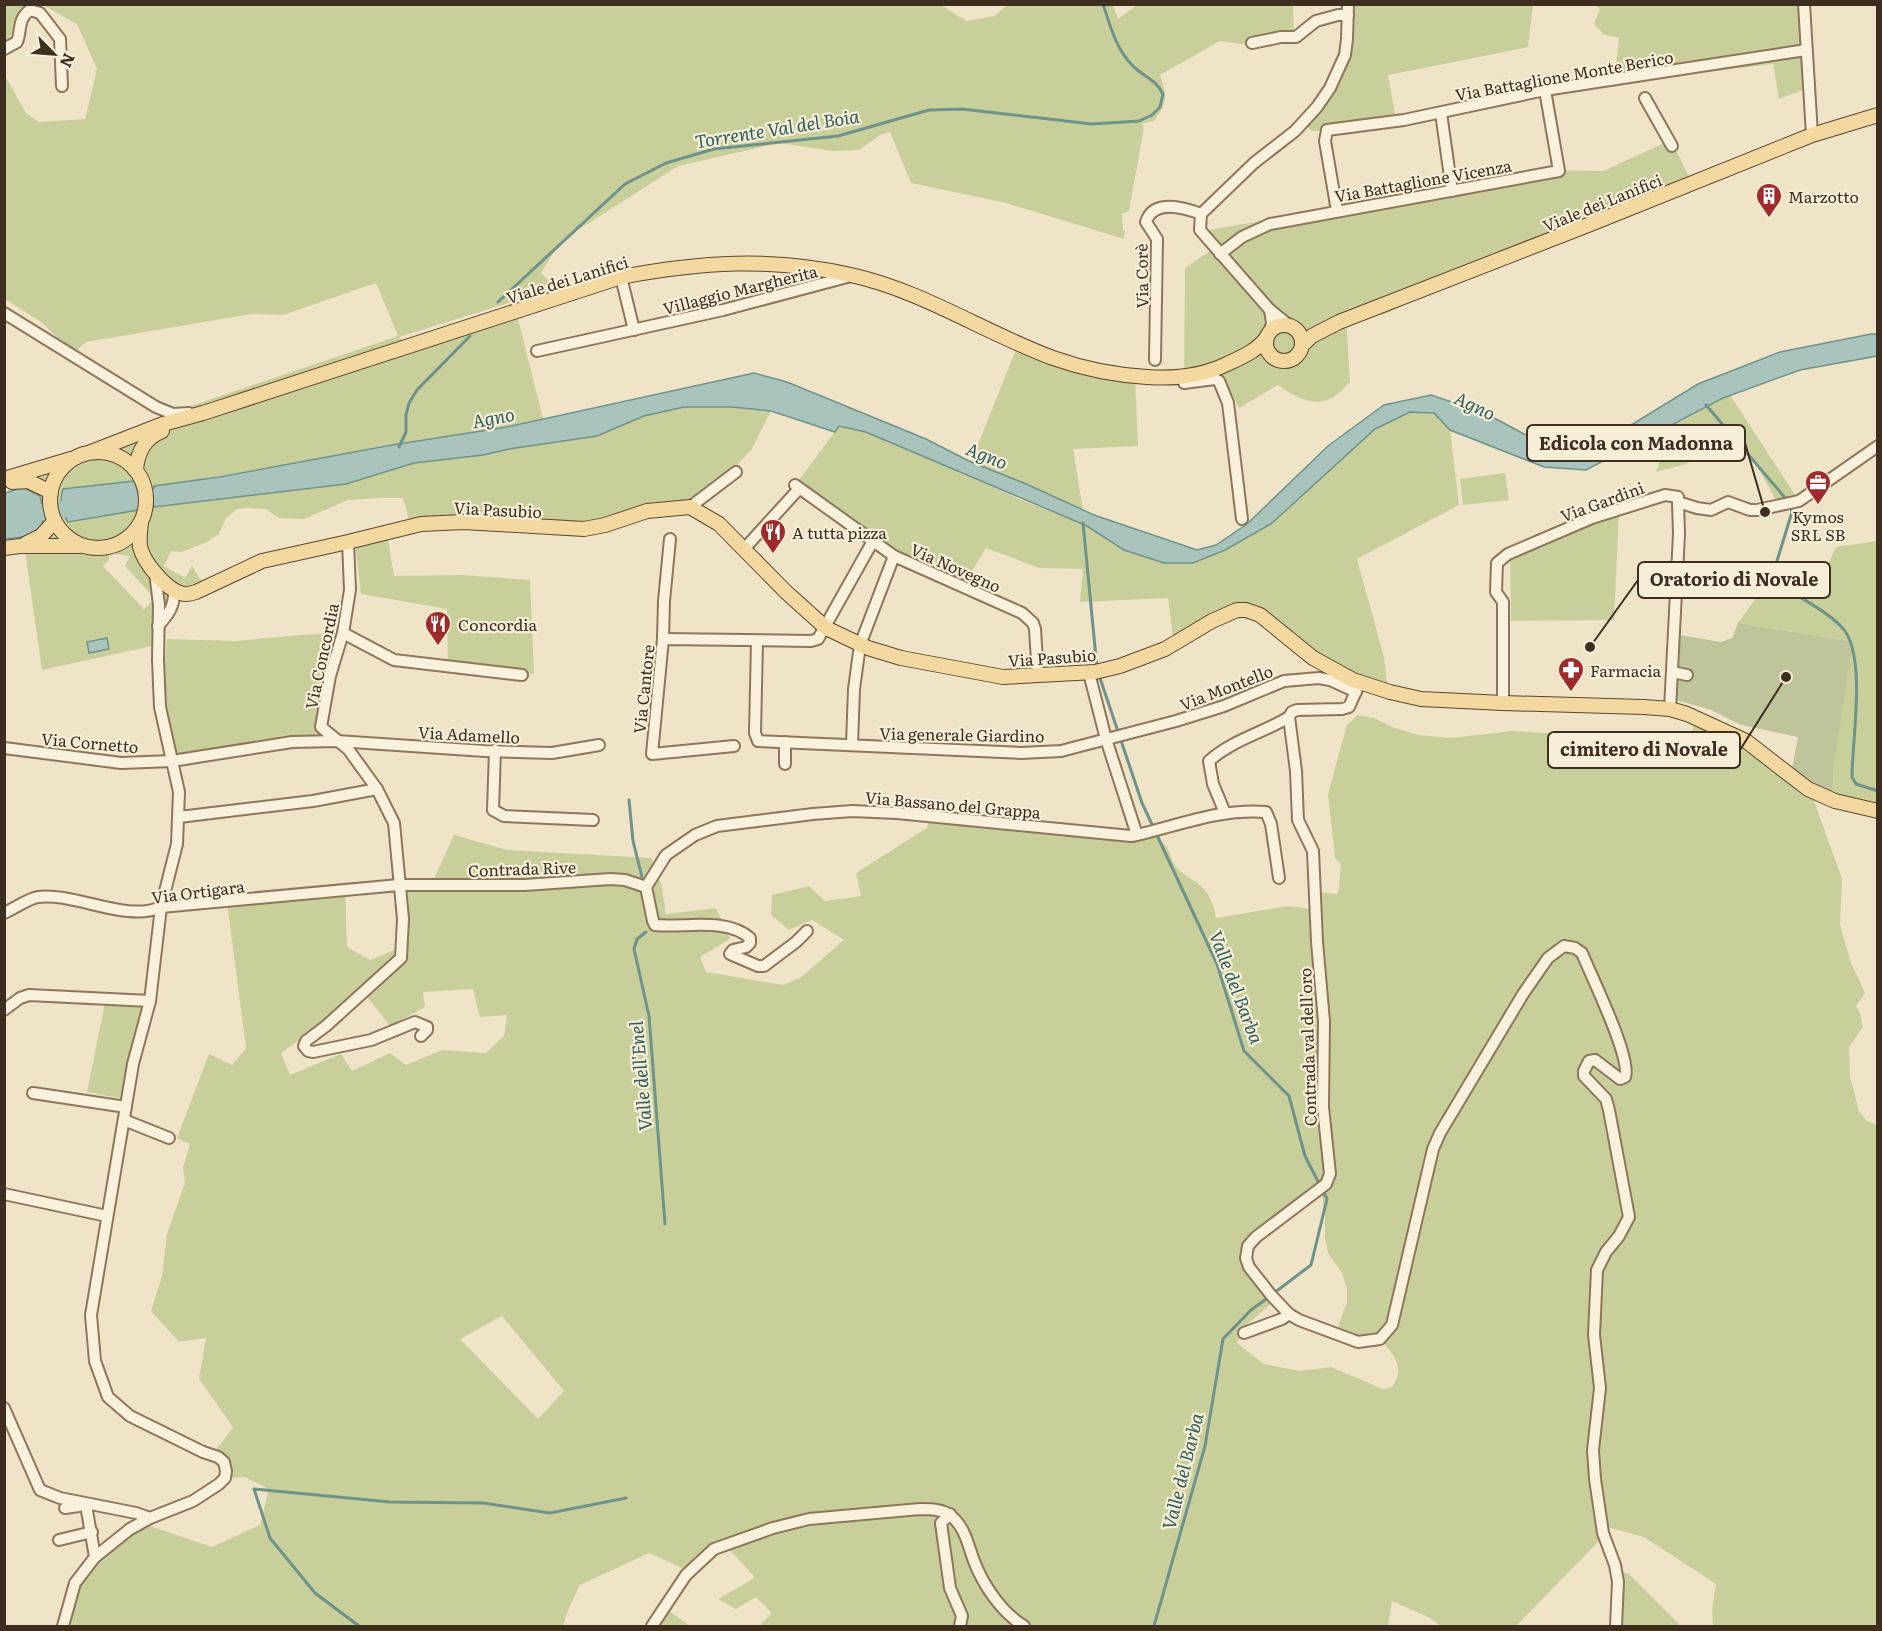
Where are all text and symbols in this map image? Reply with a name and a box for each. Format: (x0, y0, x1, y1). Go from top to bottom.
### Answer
north arrow (24, 24, 84, 84)
street label: Via Battaglione Monte Berico (1453, 44, 1675, 106)
text: N (55, 50, 82, 72)
water label: Torrente Val del Boia (693, 102, 862, 154)
street label: Via Battaglione Vicenza (1333, 153, 1514, 207)
street label: Viale dei Lanifici (1539, 167, 1665, 237)
building icon: Marzotto (1754, 181, 1784, 219)
place label: Marzotto (1788, 184, 1859, 208)
street label: Via Corè (1128, 243, 1154, 309)
street label: Viale dei Lanifici (503, 249, 631, 309)
street label: Villaggio Margherita (660, 258, 820, 320)
water label: Agno (1450, 384, 1500, 426)
water label: Agno (469, 400, 517, 434)
callout: Edicola con Madonna (1527, 425, 1745, 461)
text: Edicola con Madonna (1539, 429, 1734, 456)
water label: Agno (962, 434, 1012, 476)
office icon: Kymos SRL SB (1803, 468, 1833, 506)
street label: Via Gardini (1557, 475, 1647, 527)
street label: Via Pasubio (453, 495, 543, 523)
place label: Kymos SRL SB (1791, 504, 1845, 546)
restaurant icon: A tutta pizza (758, 517, 788, 555)
place label: A tutta pizza (792, 520, 887, 544)
street label: Via Novegno (907, 536, 1005, 598)
callout: Oratorio di Novale (1638, 562, 1830, 598)
text: Oratorio di Novale (1650, 565, 1818, 592)
street label: Via Concordia (298, 600, 344, 711)
restaurant icon: Concordia (423, 609, 453, 647)
place label: Concordia (458, 612, 538, 636)
street label: Via Pasubio (1007, 642, 1097, 672)
street label: Via Cantore (626, 643, 660, 735)
pharmacy icon: Farmacia (1556, 655, 1586, 693)
street label: Via Montello (1176, 658, 1276, 716)
place label: Farmacia (1590, 658, 1662, 682)
street label: Via Adamello (417, 719, 521, 749)
street label: Via generale Giardino (879, 721, 1045, 747)
street label: Via Cornetto (40, 726, 140, 758)
callout: cimitero di Novale (1548, 732, 1740, 768)
text: cimitero di Novale (1560, 735, 1728, 762)
street label: Via Bassano del Grappa (864, 784, 1042, 824)
street label: Contrada Rive (468, 854, 576, 882)
street label: Via Ortigara (150, 873, 246, 909)
water label: Valle del Barba (1203, 927, 1271, 1048)
street label: Contrada val dell'oro (1292, 967, 1322, 1127)
water label: Valle dell'Enel (622, 1019, 658, 1132)
water label: Valle del Barba (1154, 1409, 1210, 1532)

